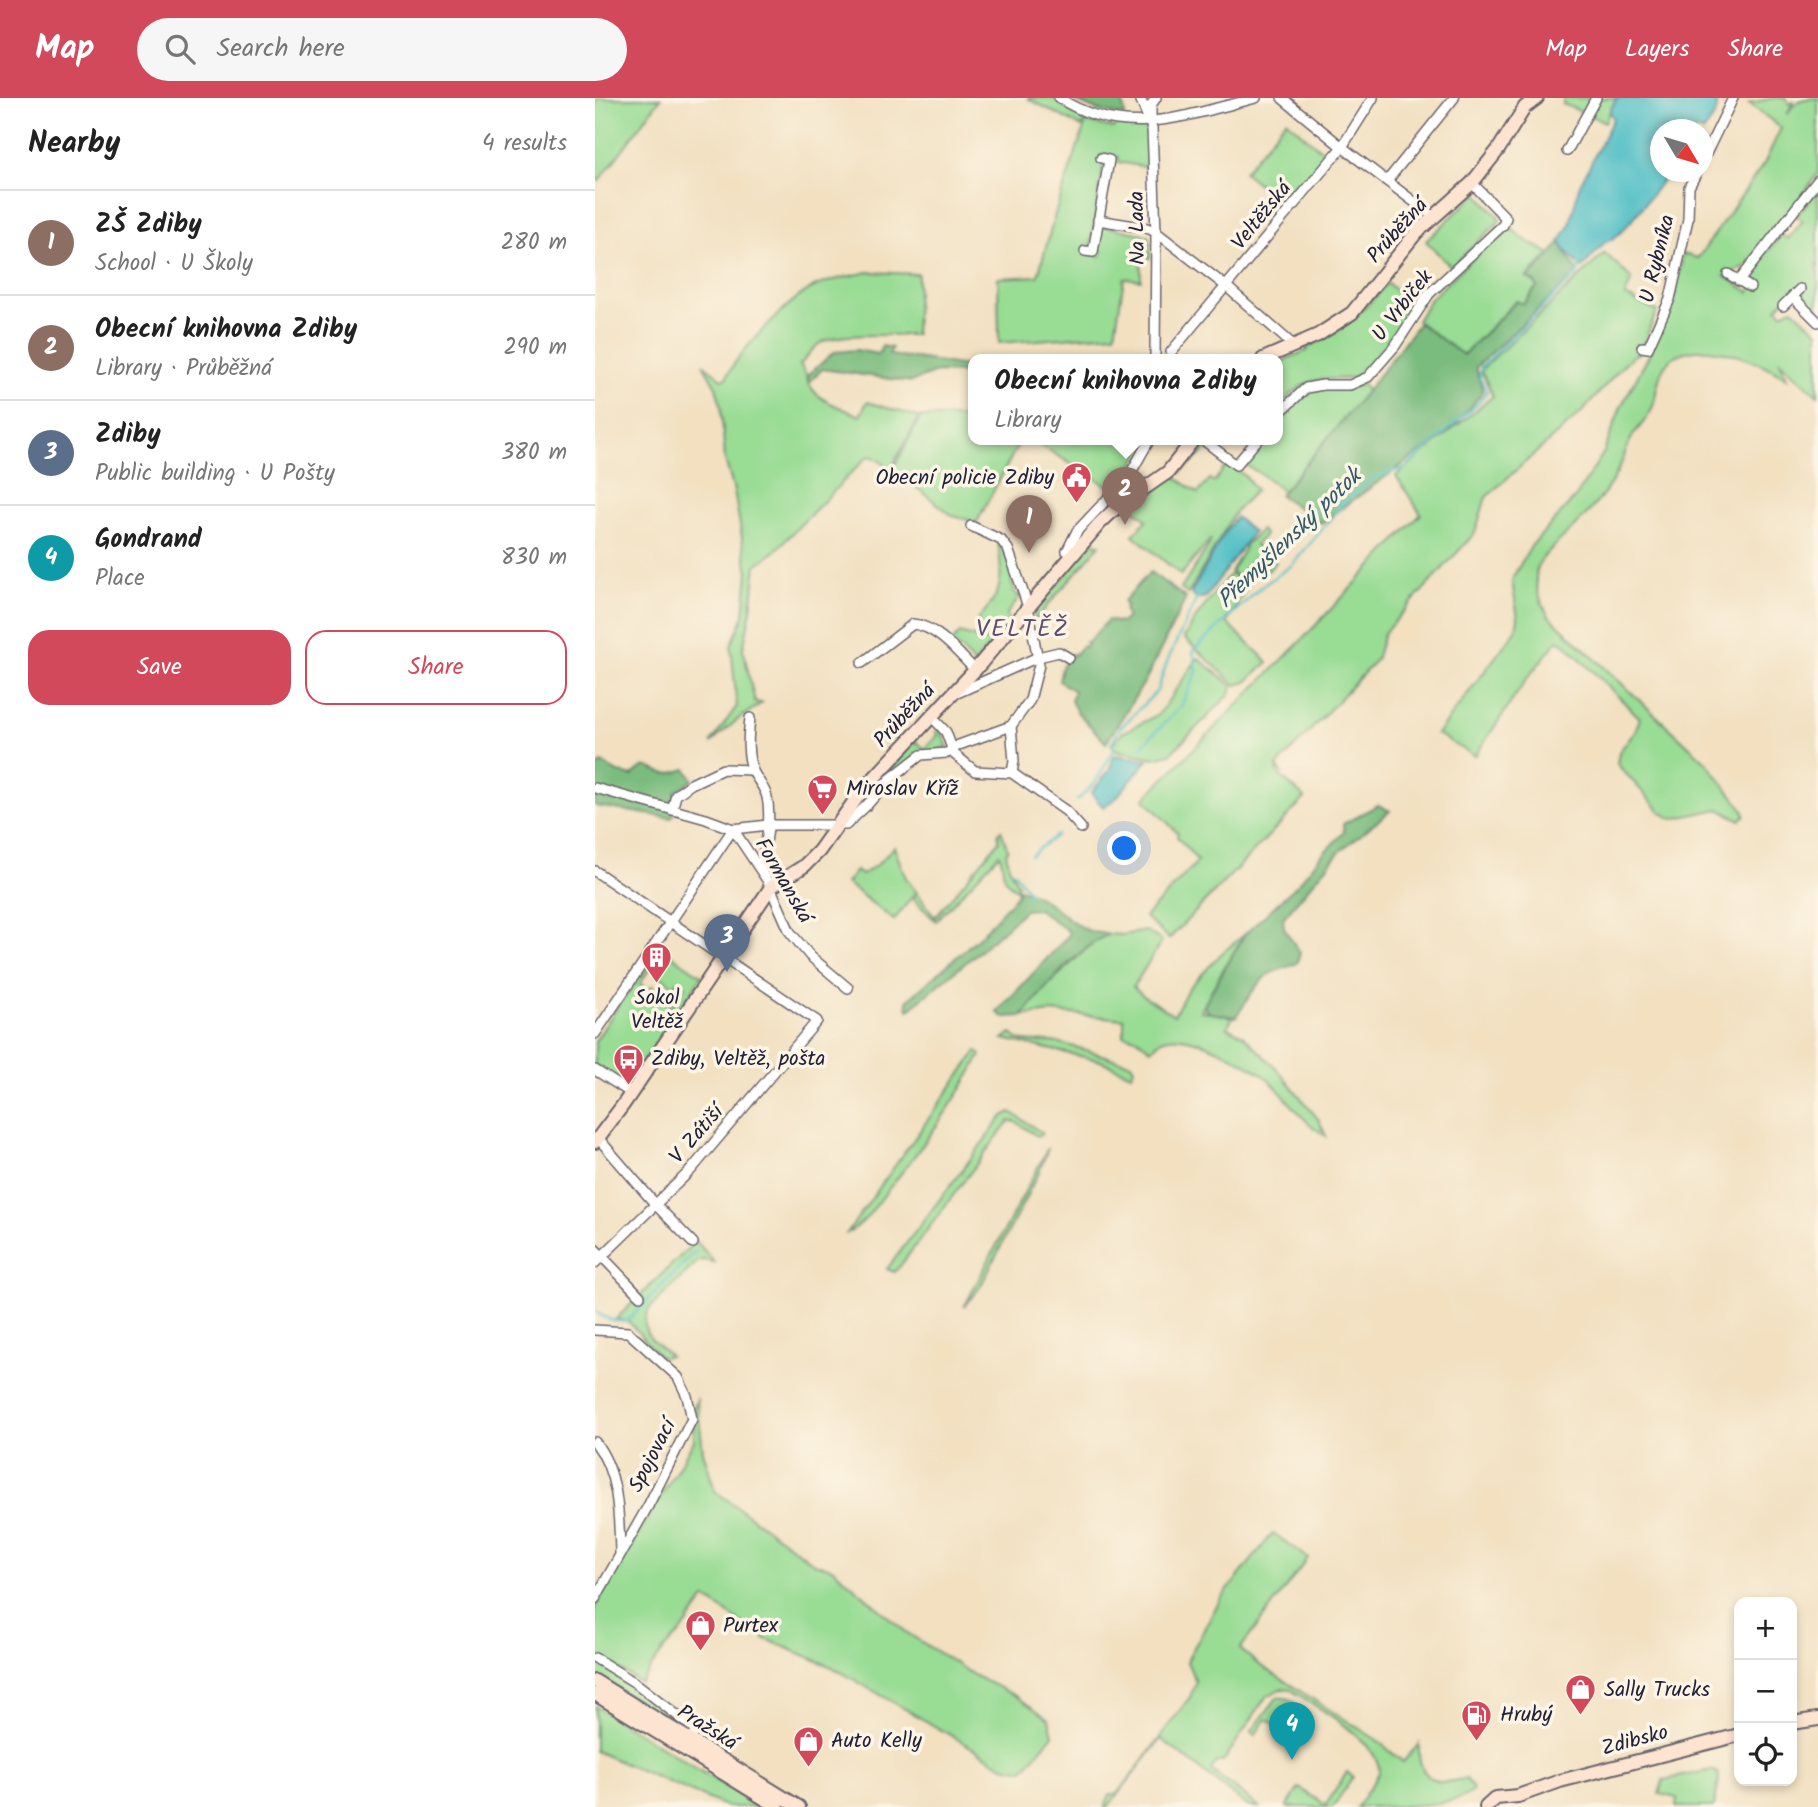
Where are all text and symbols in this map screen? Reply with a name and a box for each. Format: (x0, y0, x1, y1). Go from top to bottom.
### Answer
search box (137, 18, 627, 81)
text: Map (35, 23, 95, 76)
text: Search here (217, 28, 345, 70)
icon: search (161, 30, 199, 68)
text: Map (1545, 30, 1587, 69)
text: Layers (1625, 30, 1689, 69)
text: Share (1727, 30, 1783, 69)
north arrow (1650, 119, 1713, 182)
text: Nearby (28, 120, 120, 168)
text: 4 results (482, 126, 567, 162)
street label: Veltěžská (1224, 173, 1302, 258)
street label: Průběžná (1359, 189, 1438, 271)
street label: Na Lada (1121, 191, 1155, 265)
text: ZŠ Zdiby (95, 204, 202, 246)
street label: U Rybníka (1631, 211, 1685, 307)
text: 1 (48, 225, 54, 261)
text: 280 m (501, 225, 567, 261)
text: School · U Školy (95, 246, 253, 282)
street label: U Vrbiček (1364, 263, 1442, 349)
text: Obecní knihovna Zdiby (95, 309, 357, 351)
text: 2 (44, 330, 58, 366)
text: 290 m (503, 330, 567, 366)
text: Library · Průběžná (95, 351, 272, 387)
popup (968, 354, 1283, 445)
text: Obecní knihovna Zdiby (994, 361, 1257, 403)
text: Library (994, 403, 1061, 439)
text: Zdiby (95, 414, 161, 456)
text: 3 (45, 435, 57, 471)
text: 380 m (501, 435, 567, 471)
text: Public building · U Pošty (95, 456, 335, 492)
water label: Přemyšlenský potok (1209, 458, 1373, 618)
public building icon: Obecní policie Zdiby (1060, 461, 1094, 505)
place label: Obecní policie Zdiby (875, 462, 1054, 495)
pin: 2 (1102, 467, 1148, 525)
pin: 1 (1006, 495, 1052, 553)
text: Gondrand (95, 519, 202, 561)
text: 4 (45, 540, 57, 576)
text: 830 m (501, 540, 567, 576)
text: Place (95, 561, 145, 597)
district label: VELTĚŽ (976, 610, 1070, 649)
button: Save (28, 630, 291, 705)
button: Share (305, 630, 567, 705)
street label: Průběžná (866, 674, 945, 756)
supermarket icon: Miroslav Kříž (806, 772, 840, 816)
place label: Miroslav Kříž (846, 773, 959, 806)
your location (1107, 831, 1141, 865)
street label: Formanská (745, 832, 822, 932)
pin: 3 (704, 914, 750, 972)
building icon: Sokol Veltěž (640, 941, 674, 985)
place label: Sokol Veltěž (631, 982, 684, 1039)
bus stop icon: Zdiby, Veltěž, pošta (611, 1042, 645, 1086)
place label: Zdiby, Veltěž, pošta (651, 1043, 825, 1076)
street label: V Zátiší (662, 1096, 734, 1172)
street label: Spojovací (620, 1411, 687, 1499)
map controls (1734, 1597, 1797, 1786)
button: + (1734, 1597, 1797, 1660)
shop icon: Purtex (683, 1609, 717, 1653)
place label: Purtex (723, 1610, 779, 1643)
button: − (1734, 1660, 1797, 1723)
shop icon: Sally Trucks (1564, 1673, 1598, 1717)
place label: Sally Trucks (1604, 1674, 1710, 1707)
street label: Pražská (670, 1697, 745, 1761)
fuel station icon: Hrubý (1460, 1698, 1494, 1742)
place label: Hrubý (1500, 1699, 1553, 1732)
pin: 4 (1269, 1702, 1315, 1760)
street label: Zdibsko (1598, 1716, 1672, 1766)
button: locate (1734, 1723, 1797, 1786)
shop icon: Auto Kelly (791, 1724, 825, 1768)
place label: Auto Kelly (831, 1725, 922, 1758)

